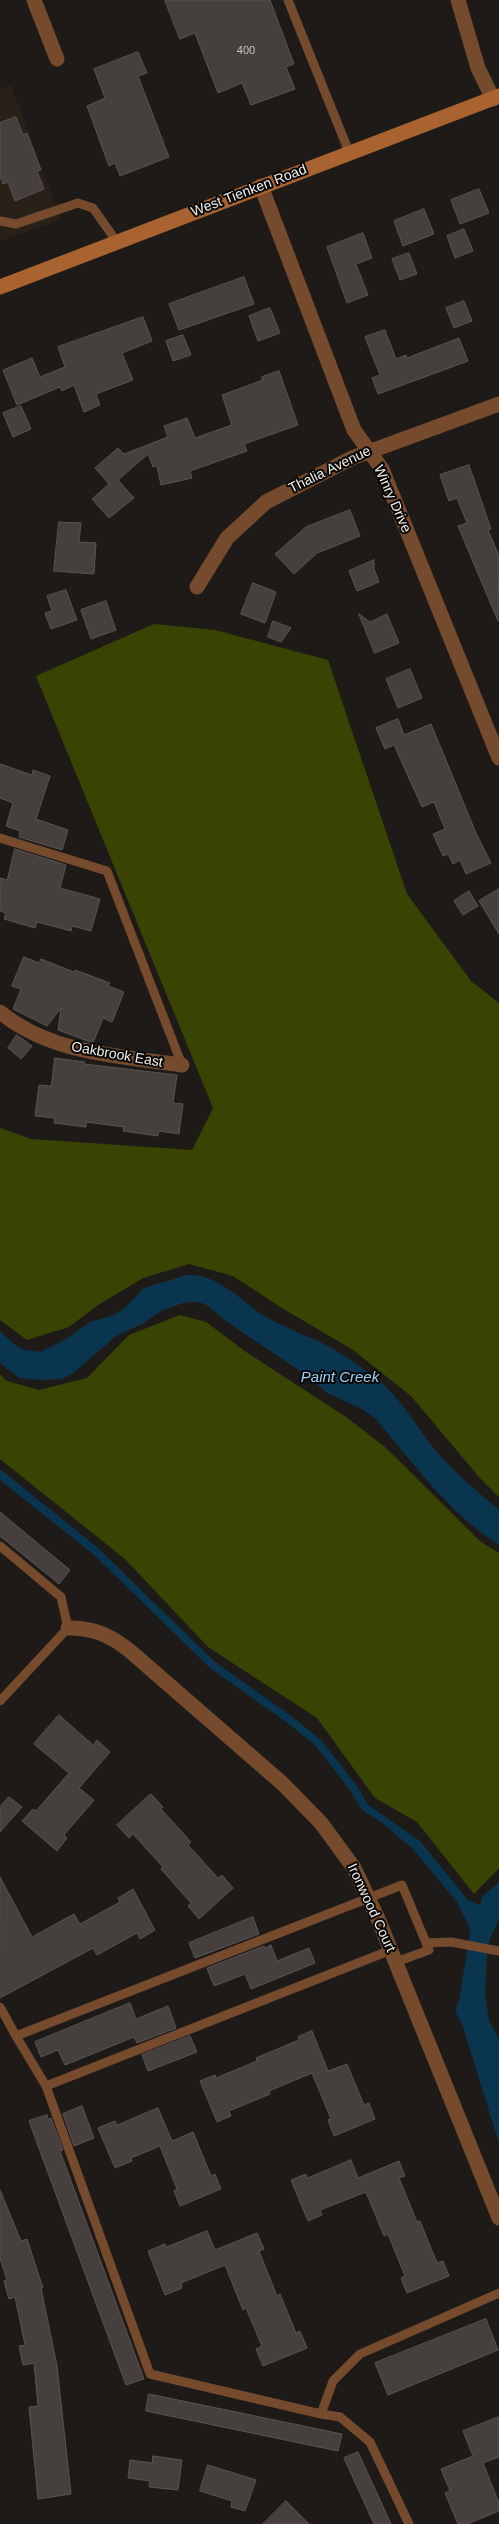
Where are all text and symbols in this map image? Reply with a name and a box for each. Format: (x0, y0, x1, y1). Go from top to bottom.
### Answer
house number: 400 (237, 44, 255, 58)
street label: West Tienken Road (189, 161, 309, 221)
street label: Thalia Avenue (286, 443, 374, 497)
street label: Winry Drive (370, 463, 414, 535)
street label: Oakbrook East (70, 1039, 164, 1071)
water label: Paint Creek (301, 1369, 379, 1387)
street label: Ironwood Court (343, 1861, 399, 1955)

